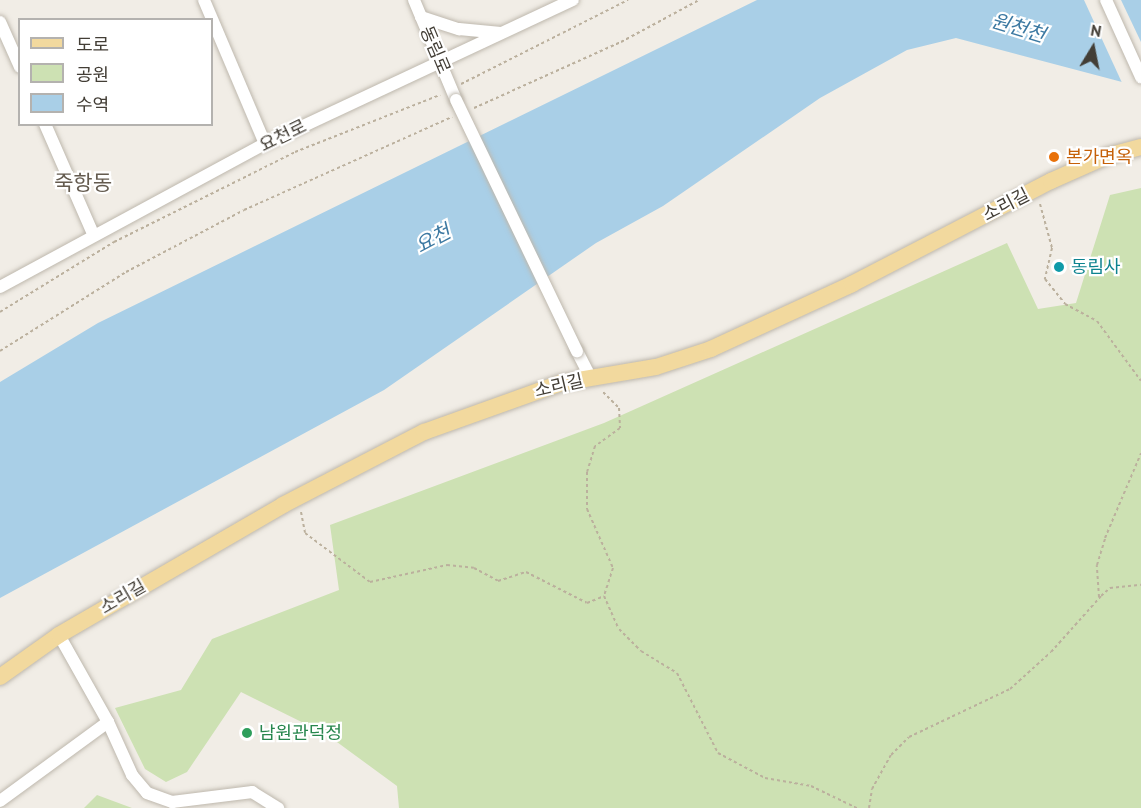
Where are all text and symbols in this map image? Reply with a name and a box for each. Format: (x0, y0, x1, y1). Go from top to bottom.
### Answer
water label: 원천천 (988, 8, 1048, 48)
legend (18, 18, 213, 126)
north arrow (1063, 18, 1123, 78)
text: N (1089, 20, 1103, 41)
street label: 동림로 (415, 23, 455, 77)
text: 도로 (76, 33, 109, 56)
text: 공원 (76, 63, 109, 86)
text: 수역 (76, 93, 109, 116)
street label: 요천로 (256, 115, 310, 157)
place label: 본가면옥 (1066, 146, 1132, 168)
marker: 본가면옥 (1047, 150, 1061, 164)
district label: 죽항동 (54, 170, 112, 196)
street label: 소리길 (979, 184, 1033, 226)
water label: 요천 (411, 220, 455, 258)
place label: 동림사 (1071, 256, 1121, 278)
marker: 동림사 (1052, 260, 1066, 274)
street label: 소리길 (532, 370, 586, 402)
street label: 소리길 (96, 575, 150, 619)
place label: 남원관덕정 (259, 722, 342, 744)
marker: 남원관덕정 (240, 726, 254, 740)

